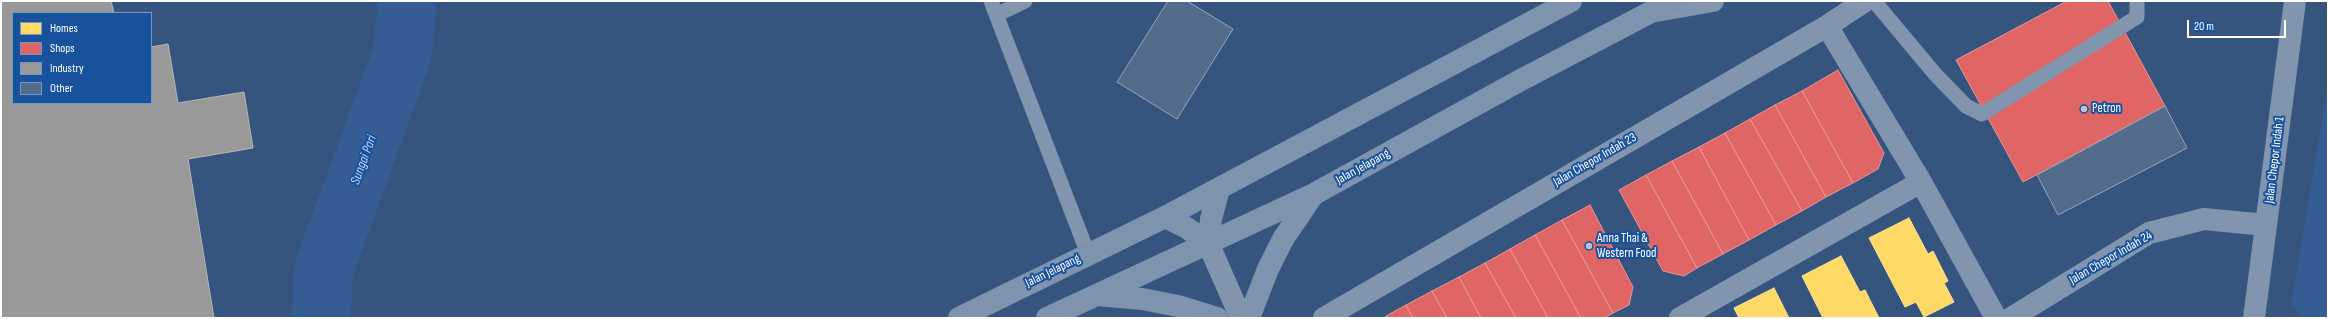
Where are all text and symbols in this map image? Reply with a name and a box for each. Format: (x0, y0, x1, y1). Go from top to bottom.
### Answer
legend (12, 12, 152, 104)
scale bar (2189, 12, 2288, 38)
text: 20 m (2194, 19, 2214, 34)
text: Homes (50, 21, 78, 36)
text: Shops (50, 41, 75, 56)
text: Industry (50, 61, 84, 76)
text: Other (50, 81, 73, 96)
place label: Petron (2092, 101, 2121, 117)
marker: Petron (2079, 104, 2089, 114)
street label: Jalan Chepor Indah 1 (2262, 116, 2288, 204)
street label: Jalan Chepor Indah 23 (1551, 130, 1639, 190)
water label: Sungai Pari (347, 133, 381, 187)
street label: Jalan Jelapang (1333, 146, 1393, 188)
street label: Jalan Chepor Indah 24 (2067, 228, 2155, 288)
place label: Anna Thai & Western Food (1597, 231, 1657, 262)
marker: Anna Thai & Western Food (1584, 241, 1594, 251)
street label: Jalan Jelapang (1023, 251, 1083, 291)

